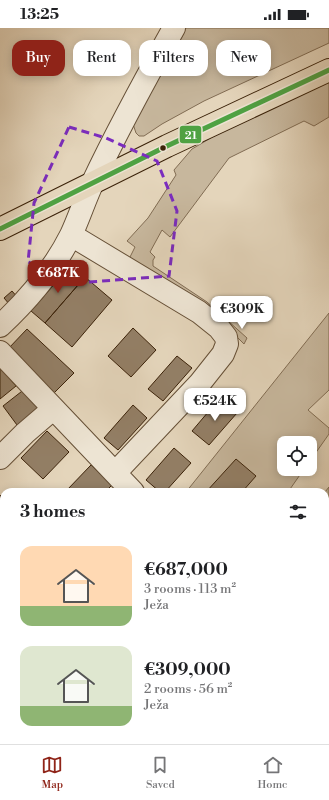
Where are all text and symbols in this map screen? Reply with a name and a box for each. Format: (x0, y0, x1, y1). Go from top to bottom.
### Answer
text: 13:25 (20, 5, 59, 24)
chip: Buy (12, 40, 65, 76)
chip: Rent (73, 40, 131, 76)
chip: Filters (139, 40, 208, 76)
chip: New (216, 40, 271, 76)
line badge: 21 (179, 125, 202, 144)
text: 21 (185, 129, 198, 143)
unlabelled marker (158, 143, 168, 153)
pin: €687K (30, 260, 86, 294)
text: €687K (37, 265, 79, 281)
pin: €309K (214, 296, 270, 330)
text: €309K (220, 301, 264, 317)
pin: €524K (187, 388, 243, 422)
text: €524K (193, 393, 237, 409)
map controls (277, 436, 317, 476)
button: locate (277, 436, 317, 476)
text: 3 homes (20, 501, 85, 523)
icon: filters (287, 501, 309, 523)
text: €687,000 (144, 559, 228, 581)
icon: home (52, 562, 100, 610)
text: 3 rooms · 113 m² (144, 581, 236, 597)
text: Ježa (144, 597, 169, 613)
text: €309,000 (144, 659, 231, 681)
icon: home (52, 662, 100, 710)
text: 2 rooms · 56 m² (144, 681, 232, 697)
text: Ježa (144, 697, 169, 713)
tab: Map (41, 754, 63, 792)
tab: Saved (146, 754, 175, 792)
tab: Home (257, 754, 288, 792)

